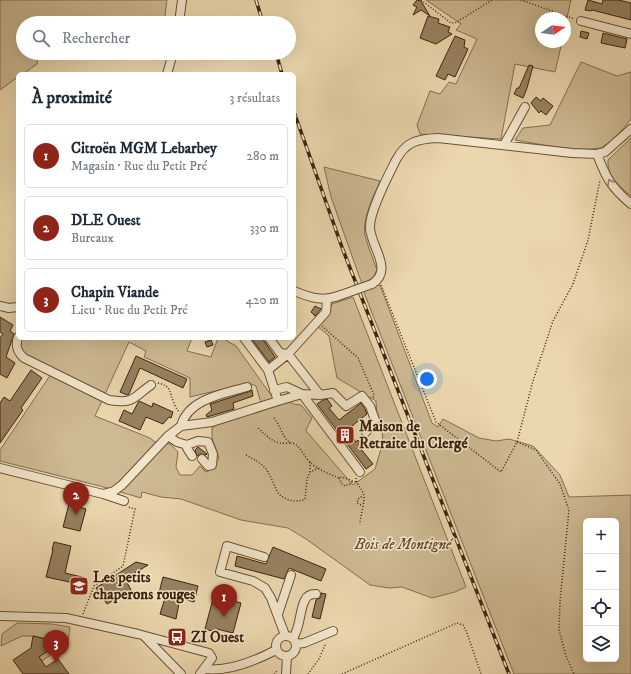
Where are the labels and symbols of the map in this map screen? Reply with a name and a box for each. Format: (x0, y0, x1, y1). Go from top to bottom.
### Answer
north arrow (535, 12, 571, 48)
one-way arrow (607, 179, 614, 186)
your location (417, 369, 437, 389)
place label: Maison de Retraite du Clergé (359, 417, 468, 453)
building icon: Maison de Retraite du Clergé (334, 424, 356, 446)
pin: 2 (63, 482, 89, 515)
park label: Bois de Montigné (354, 535, 454, 554)
place label: Les petits chaperons rouges (93, 568, 195, 604)
school or university icon: Les petits chaperons rouges (68, 575, 90, 597)
pin: 1 (211, 584, 237, 617)
bus stop icon: ZI Ouest (166, 626, 188, 648)
place label: ZI Ouest (191, 628, 244, 647)
pin: 3 (43, 630, 69, 663)

